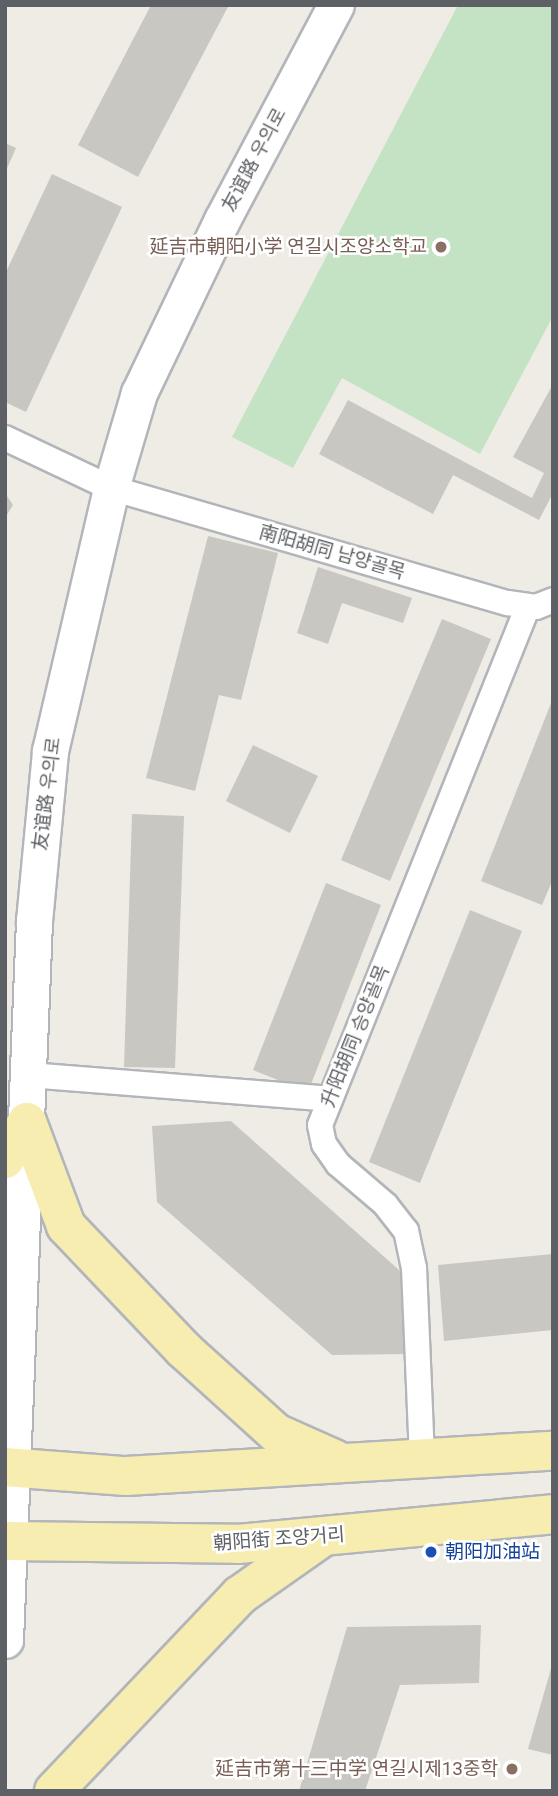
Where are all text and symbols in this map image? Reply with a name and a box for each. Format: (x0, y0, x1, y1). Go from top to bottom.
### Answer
street label: 友谊路 우의로 (217, 104, 291, 216)
place label: 延吉市朝阳小学 연길시조양소학교 (149, 236, 427, 258)
marker: 延吉市朝阳小学 연길시조양소학교 (433, 239, 449, 255)
street label: 南阳胡同 남양골목 (256, 520, 408, 584)
street label: 友谊路 우의로 (29, 736, 65, 852)
street label: 升阳胡同 승양골목 (316, 962, 394, 1110)
street label: 朝阳街 조양거리 (213, 1523, 345, 1555)
place label: 朝阳加油站 (445, 1541, 540, 1563)
marker: 朝阳加油站 (423, 1544, 439, 1560)
place label: 延吉市第十三中学 연길시제13중학 (215, 1758, 498, 1780)
marker: 延吉市第十三中学 연길시제13중학 (504, 1761, 520, 1777)

